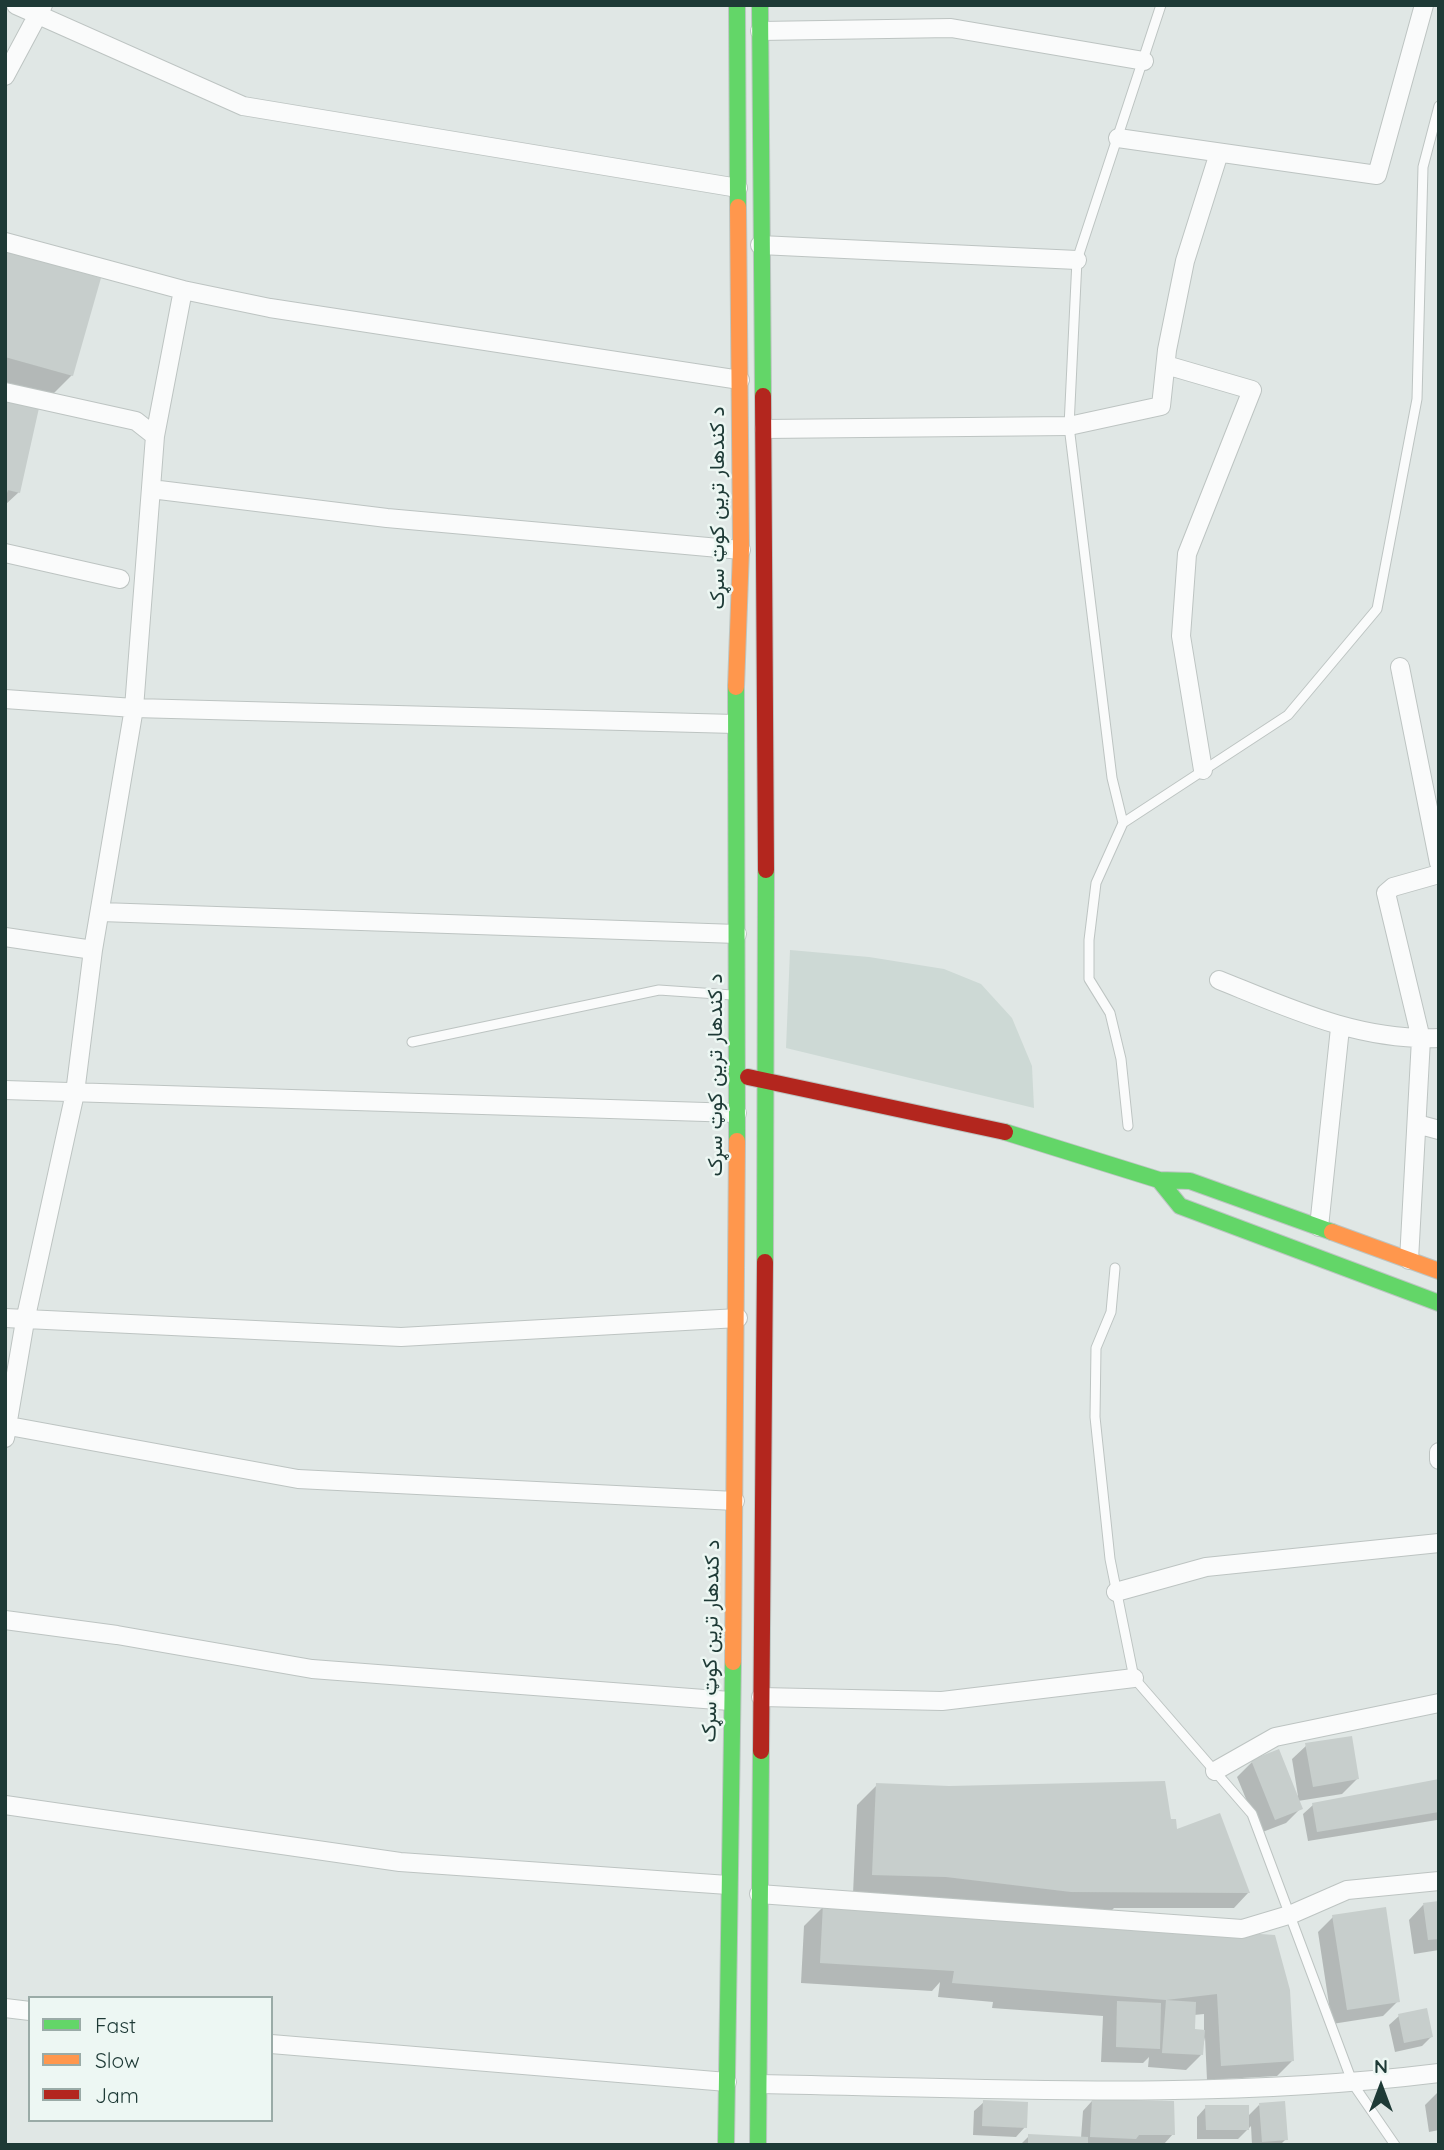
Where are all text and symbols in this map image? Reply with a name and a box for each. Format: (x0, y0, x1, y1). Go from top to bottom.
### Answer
street label: د کندهار ترين کوټ سړک (705, 407, 731, 609)
street label: د کندهار ترين کوټ سړک (703, 974, 729, 1176)
street label: د کندهار ترين کوټ سړک (697, 1539, 725, 1743)
legend (28, 1996, 273, 2122)
text: Fast (95, 2012, 136, 2038)
text: Slow (95, 2047, 140, 2073)
north arrow (1346, 2052, 1416, 2122)
text: N (1374, 2054, 1388, 2078)
text: Jam (95, 2082, 139, 2108)

